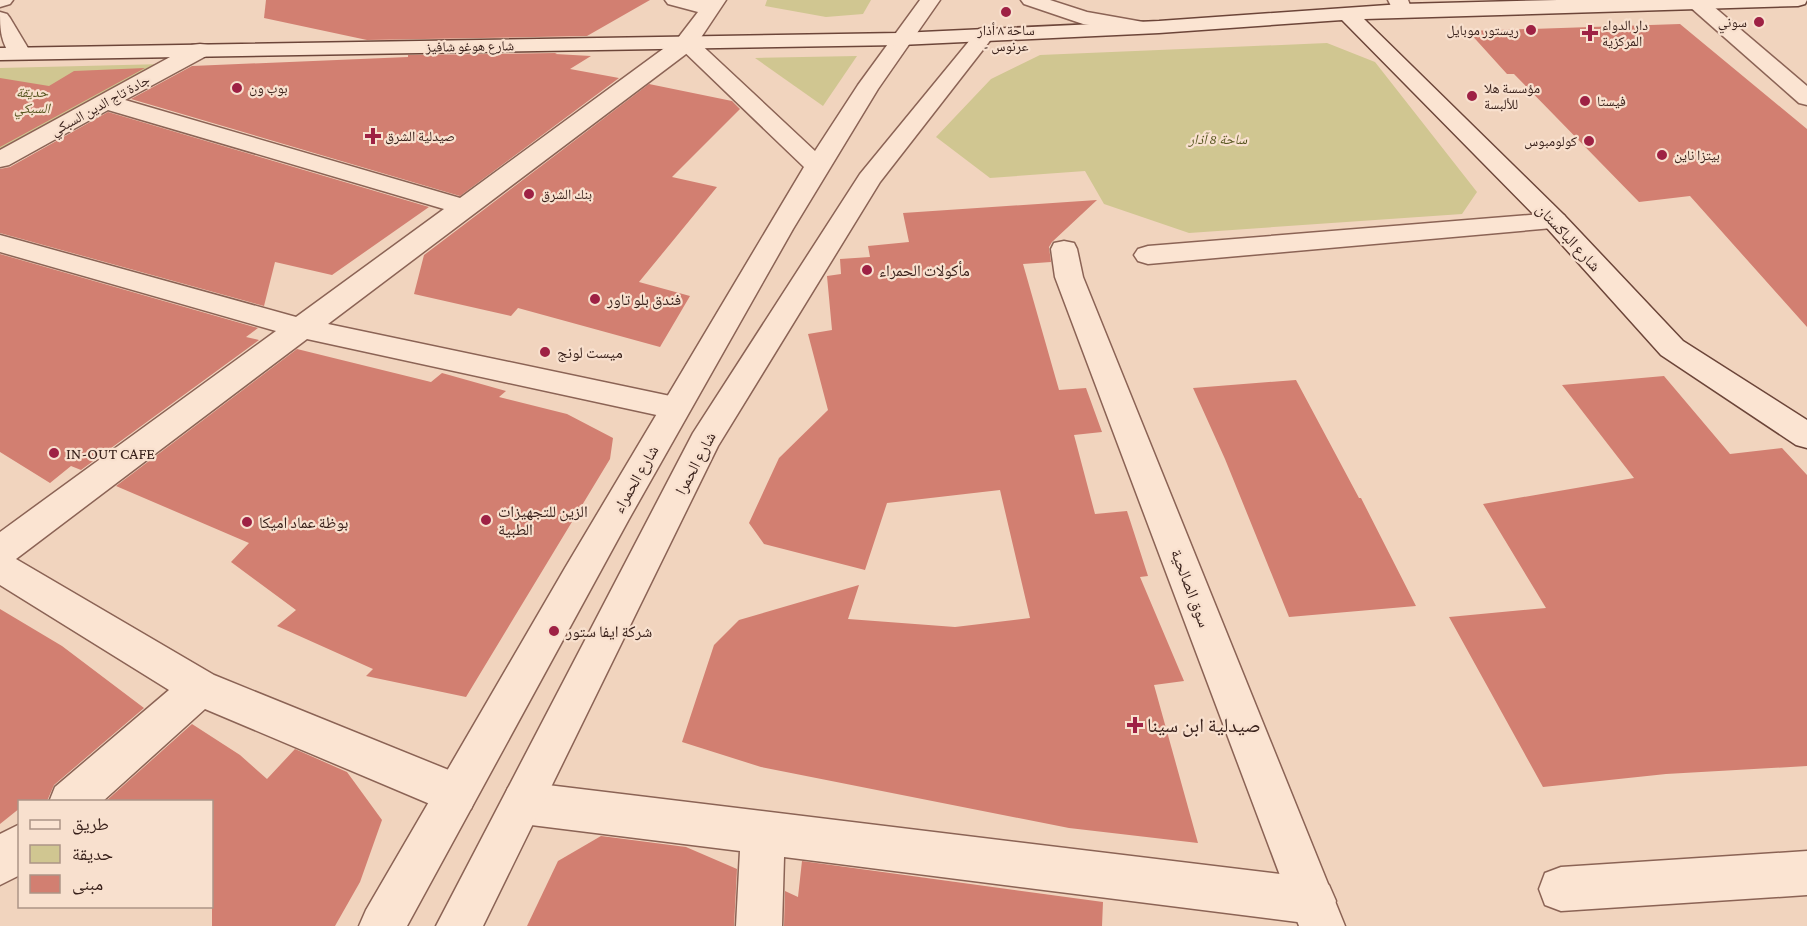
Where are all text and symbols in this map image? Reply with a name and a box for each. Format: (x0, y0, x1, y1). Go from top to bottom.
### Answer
marker: ساحة ٨ أذار - عرنوس (999, 5, 1013, 19)
place label: سوني (1718, 14, 1747, 34)
marker: سوني (1752, 15, 1766, 29)
place label: دار الدواء المركزية (1602, 17, 1648, 50)
place label: ساحة ٨ أذار - عرنوس (976, 22, 1035, 55)
place label: ريستور موبايل (1446, 22, 1519, 39)
marker: ريستور موبايل (1524, 23, 1538, 37)
marker: دار الدواء المركزية (1583, 26, 1597, 40)
street label: شارع هوغو شافيز (425, 37, 514, 57)
street label: جادة تاج الدين السبكي (48, 71, 154, 142)
place label: بوب ون (249, 80, 288, 97)
place label: مؤسسة هلا للألبسة (1484, 80, 1540, 112)
marker: بوب ون (230, 81, 244, 95)
park label: حديقة السبكي (14, 84, 52, 120)
marker: مؤسسة هلا للألبسة (1465, 89, 1479, 103)
place label: فيستا (1597, 93, 1626, 109)
marker: فيستا (1578, 94, 1592, 108)
place label: صيدلية الشرق (385, 128, 455, 145)
marker: صيدلية الشرق (366, 129, 380, 143)
park label: ساحة 8 آذار (1188, 131, 1248, 147)
place label: كولومبوس (1524, 133, 1577, 150)
marker: كولومبوس (1582, 134, 1596, 148)
place label: بيتزا ناين (1674, 147, 1720, 164)
marker: بيتزا ناين (1655, 148, 1669, 162)
place label: بنك الشرق (541, 186, 592, 203)
marker: بنك الشرق (522, 187, 536, 201)
street label: شارع الباكستان (1532, 200, 1604, 276)
place label: مأكولات الحمراء (879, 261, 970, 280)
marker: مأكولات الحمراء (860, 263, 874, 277)
place label: فندق بلو تاور (606, 291, 681, 310)
marker: فندق بلو تاور (588, 292, 602, 306)
place label: ميست لونج (557, 344, 623, 363)
marker: ميست لونج (538, 345, 552, 359)
street label: شارع الحمرا (672, 429, 721, 498)
street label: شارع الحمراء (609, 442, 663, 517)
place label: IN-OUT CAFE (66, 445, 155, 462)
marker: IN-OUT CAFE (47, 446, 61, 460)
place label: الزين للتجهيزات الطبية (498, 503, 588, 538)
marker: الزين للتجهيزات الطبية (479, 513, 493, 527)
place label: بوظة عماد اميكا (259, 514, 348, 532)
marker: بوظة عماد اميكا (240, 515, 254, 529)
street label: سوق الصالحية (1166, 547, 1213, 630)
place label: شركة ايفا ستور (565, 623, 652, 641)
marker: شركة ايفا ستور (547, 624, 561, 638)
place label: صيدلية ابن سينا (1147, 714, 1261, 737)
marker: صيدلية ابن سينا (1128, 718, 1142, 732)
legend (18, 800, 213, 908)
text: طريق (72, 814, 109, 835)
text: حديقة (72, 844, 113, 864)
text: مبنى (72, 874, 103, 895)

